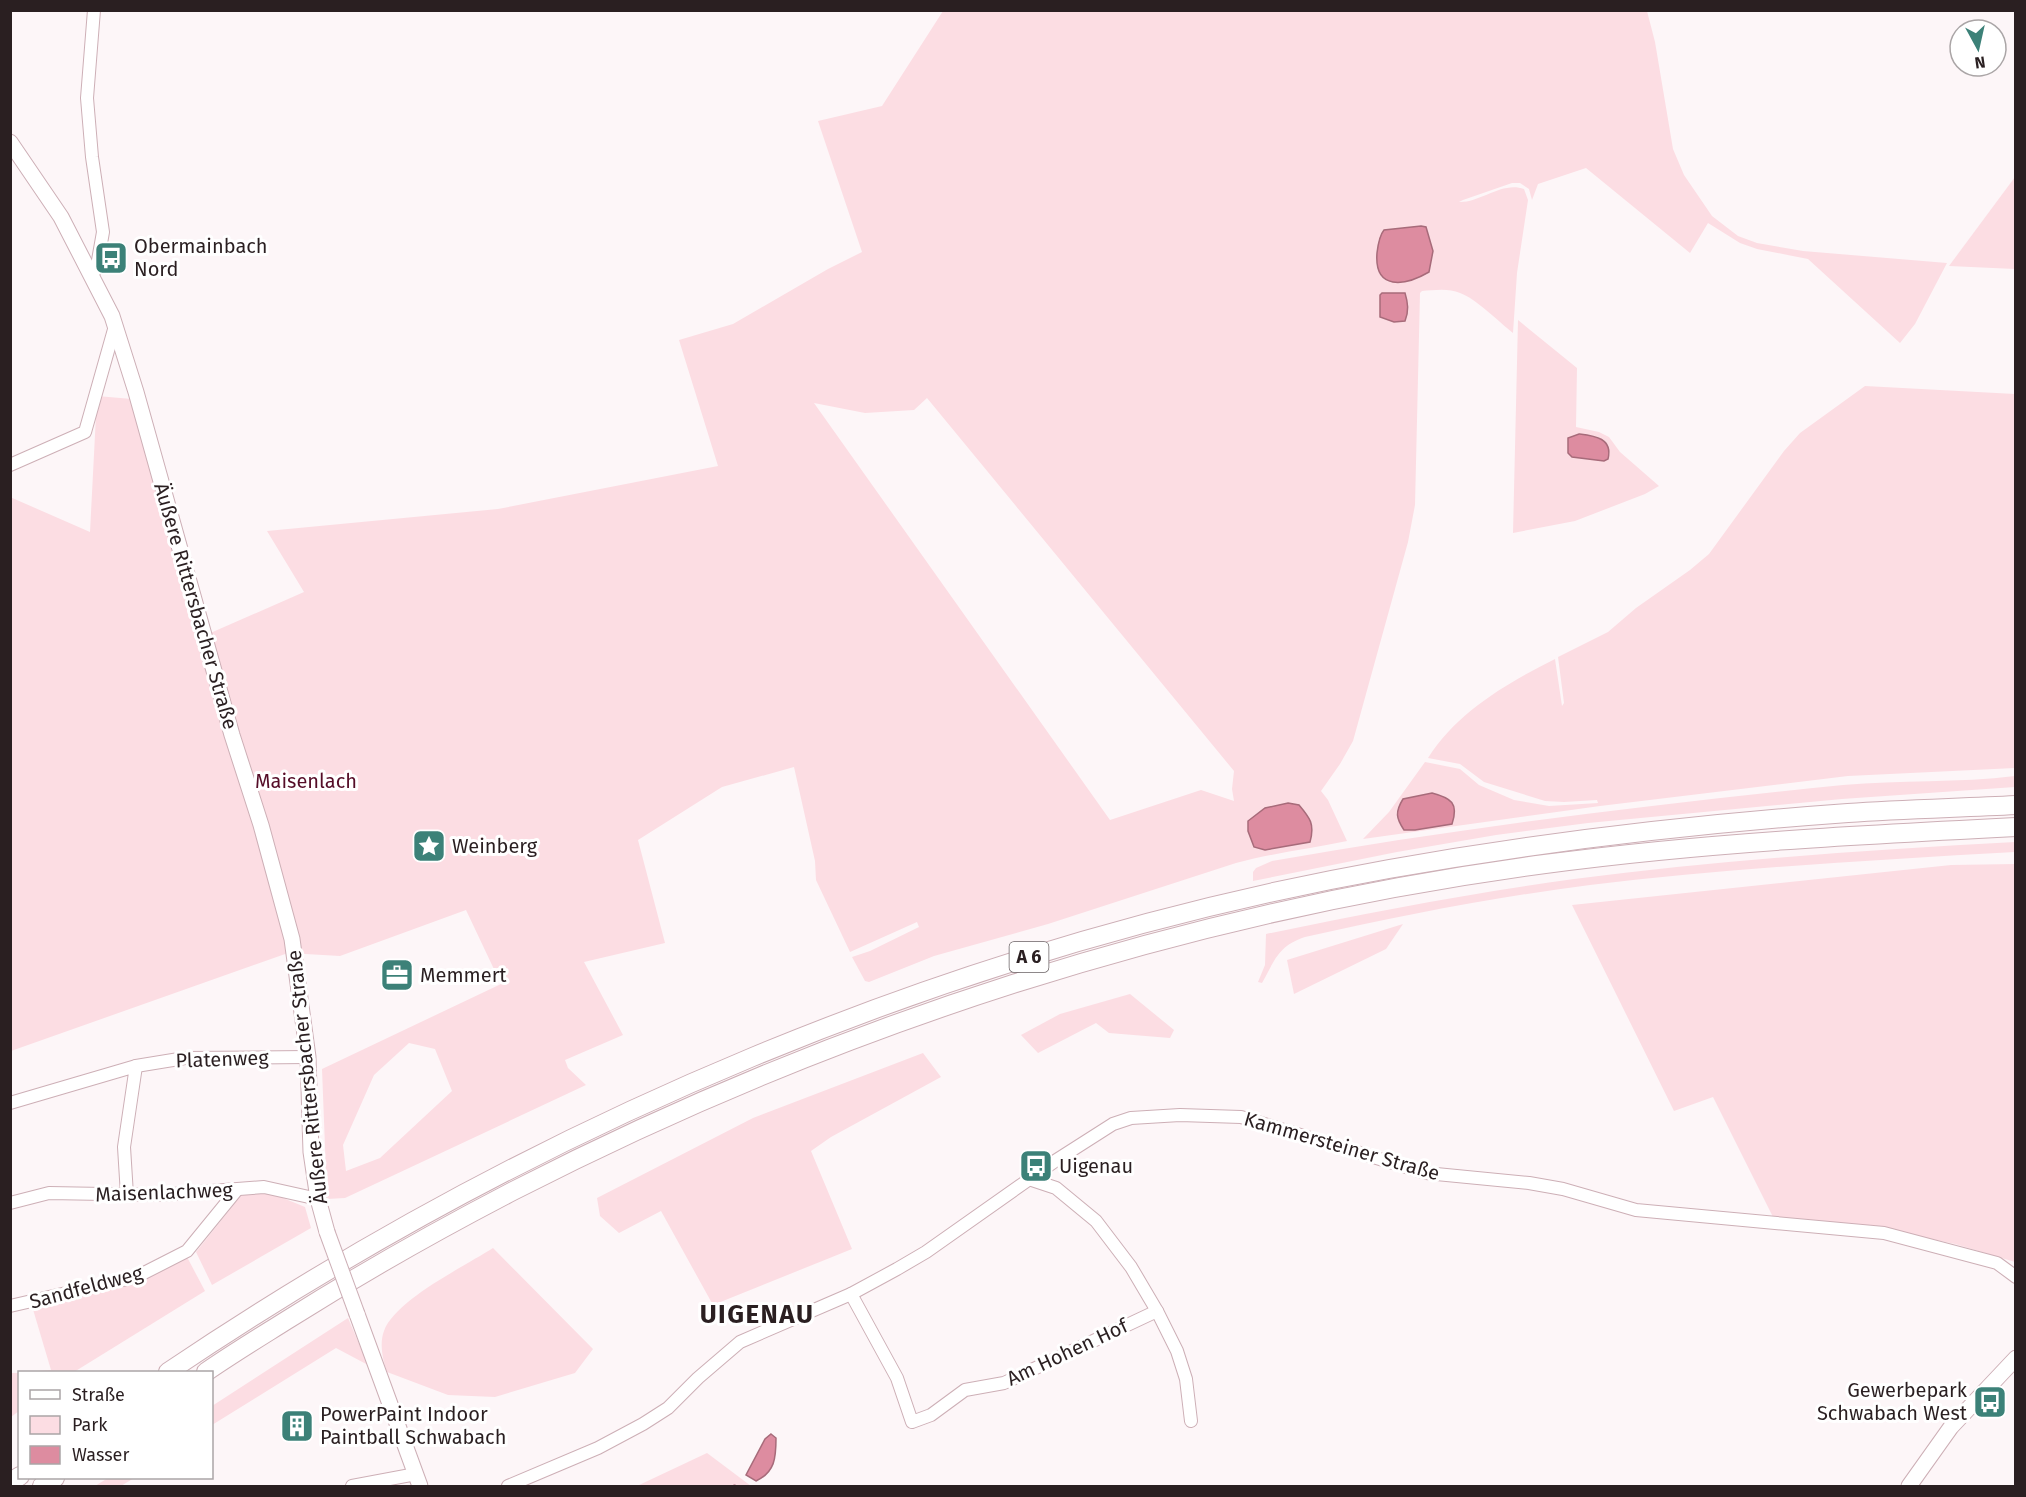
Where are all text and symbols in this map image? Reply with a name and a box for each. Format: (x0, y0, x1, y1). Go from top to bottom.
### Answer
north arrow (1948, 18, 2008, 78)
text: N (1973, 52, 1987, 73)
place label: Obermainbach Nord (134, 234, 268, 281)
bus stop icon: Obermainbach Nord (93, 240, 129, 276)
street label: Äußere Rittersbacher Straße (149, 480, 243, 732)
park label: Maisenlach (255, 769, 357, 793)
place icon: Weinberg (411, 828, 447, 864)
place label: Weinberg (452, 834, 538, 858)
road number: A 6 (1010, 942, 1048, 972)
street label: Äußere Rittersbacher Straße (282, 949, 332, 1205)
office icon: Memmert (379, 957, 415, 993)
place label: Memmert (420, 963, 507, 987)
street label: Platenweg (175, 1045, 270, 1073)
street label: Kammersteiner Straße (1241, 1107, 1443, 1185)
bus stop icon: Uigenau (1018, 1148, 1054, 1184)
place label: Uigenau (1059, 1154, 1133, 1178)
street label: Maisenlachweg (95, 1178, 234, 1206)
street label: Sandfeldweg (27, 1260, 146, 1314)
district label: UIGENAU (700, 1299, 814, 1330)
street label: Am Hohen Hof (1003, 1313, 1133, 1391)
legend (18, 1371, 213, 1479)
place label: Gewerbepark Schwabach West (1817, 1378, 1968, 1425)
text: Straße (72, 1384, 125, 1406)
bus stop icon: Gewerbepark Schwabach West (1972, 1384, 2008, 1420)
place label: PowerPaint Indoor Paintball Schwabach (320, 1402, 506, 1449)
building icon: PowerPaint Indoor Paintball Schwabach (279, 1408, 315, 1444)
text: Park (72, 1414, 108, 1436)
text: Wasser (72, 1444, 129, 1466)

